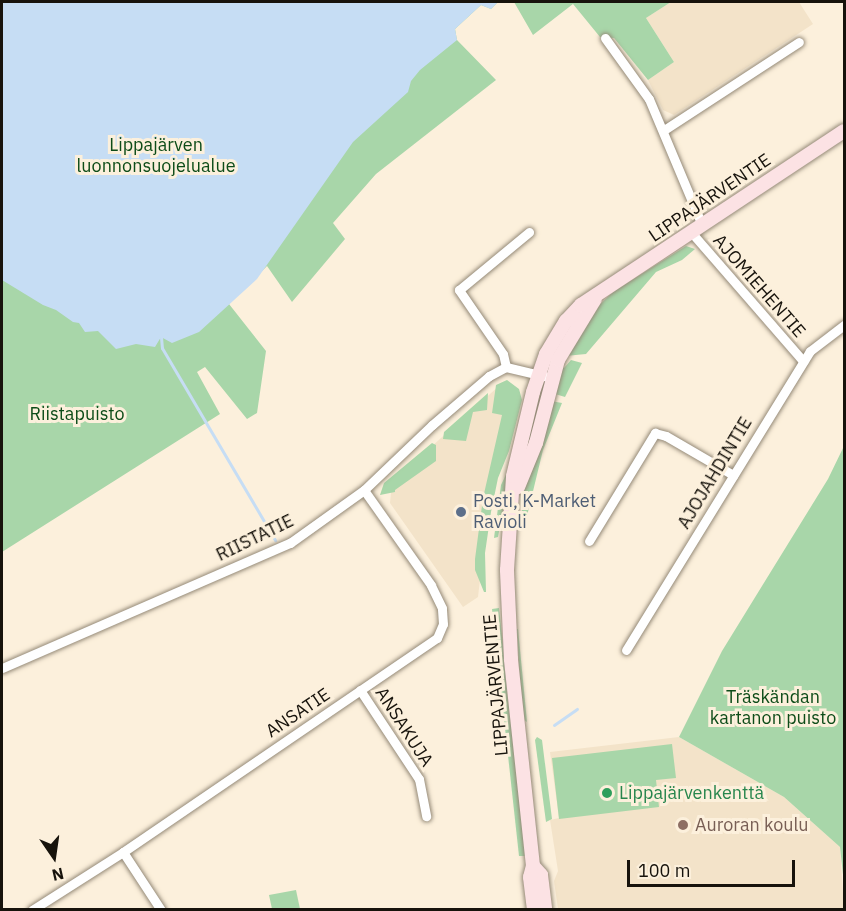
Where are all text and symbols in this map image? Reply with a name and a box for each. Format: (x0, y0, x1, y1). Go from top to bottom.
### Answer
park label: Lippajärven luonnonsuojelualue (76, 135, 236, 178)
street label: LIPPAJÄRVENTIE (645, 149, 775, 247)
street label: AJOMIEHENTIE (708, 230, 810, 342)
park label: Riistapuisto (29, 403, 125, 425)
street label: AJOJAHDINTIE (673, 413, 757, 533)
place label: Posti, K-Market Ravioli (473, 491, 596, 534)
marker: Posti, K-Market Ravioli (454, 505, 468, 519)
street label: RIISTATIE (213, 510, 297, 566)
street label: LIPPAJÄRVENTIE (479, 613, 513, 757)
street label: ANSAKUJA (370, 683, 438, 771)
street label: ANSATIE (262, 684, 334, 742)
park label: Träskändan kartanon puisto (710, 687, 836, 730)
place label: Lippajärvenkenttä (619, 782, 764, 804)
marker: Lippajärvenkenttä (600, 786, 614, 800)
place label: Auroran koulu (695, 814, 809, 836)
marker: Auroran koulu (676, 818, 690, 832)
north arrow (24, 827, 84, 887)
scale bar (630, 848, 798, 886)
text: 100 m (638, 859, 690, 882)
text: N (50, 863, 66, 886)

